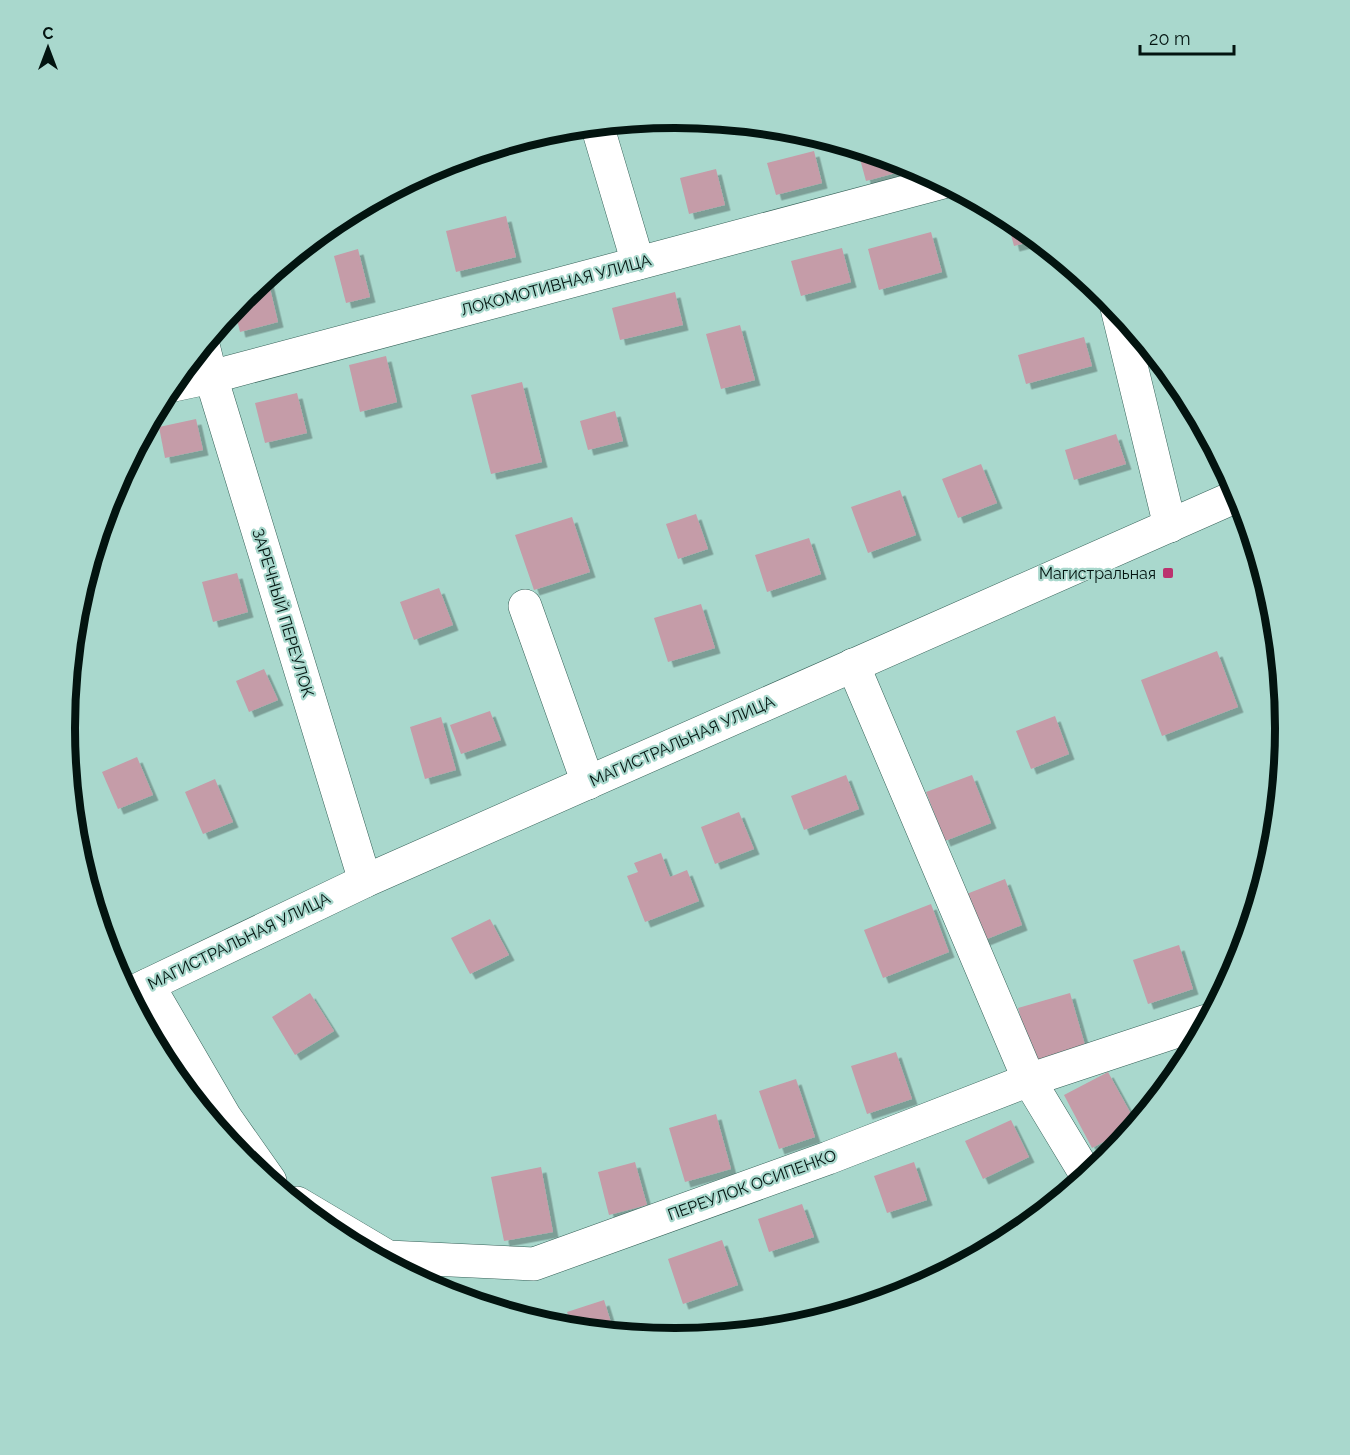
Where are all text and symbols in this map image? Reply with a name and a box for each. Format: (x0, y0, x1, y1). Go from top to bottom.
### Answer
north arrow (18, 18, 78, 78)
scale bar (1140, 18, 1234, 56)
text: С (43, 24, 54, 43)
text: 20 m (1149, 28, 1191, 49)
street label: ЛОКОМОТИВНАЯ УЛИЦА (459, 250, 654, 320)
street label: ЗАРЕЧНЫЙ ПЕРЕУЛОК (248, 526, 318, 700)
place label: Магистральная (1039, 564, 1156, 583)
marker: Магистральная (1161, 566, 1175, 580)
street label: МАГИСТРАЛЬНАЯ УЛИЦА (587, 691, 778, 790)
street label: МАГИСТРАЛЬНАЯ УЛИЦА (145, 888, 333, 993)
street label: ПЕРЕУЛОК ОСИПЕНКО (665, 1146, 839, 1224)

